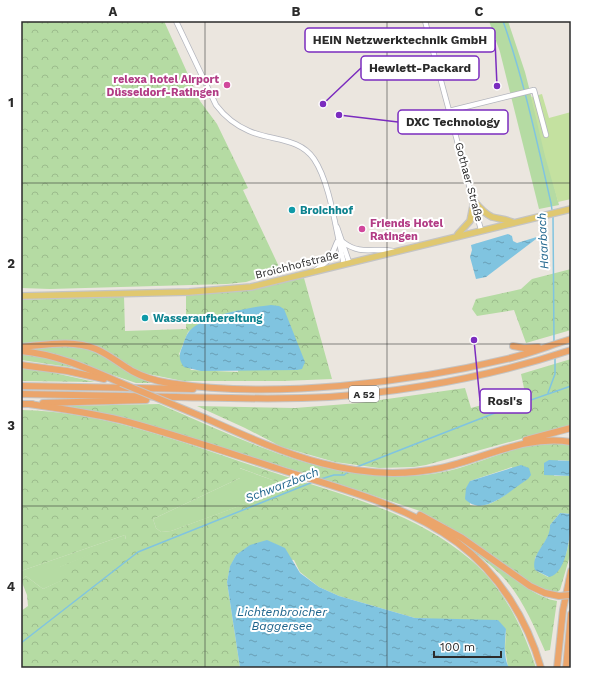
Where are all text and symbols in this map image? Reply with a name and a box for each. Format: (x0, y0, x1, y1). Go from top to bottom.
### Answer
text: A (109, 4, 118, 19)
text: B (292, 4, 301, 19)
text: C (475, 4, 484, 19)
callout: HEIN Netzwerktechnik GmbH (305, 28, 495, 52)
text: HEIN Netzwerktechnik GmbH (313, 33, 487, 47)
callout: Hewlett-Packard (361, 56, 479, 80)
text: Hewlett-Packard (369, 61, 471, 75)
place label: relexa hotel Airport Düsseldorf-Ratingen (106, 73, 219, 99)
marker: relexa hotel Airport Düsseldorf-Ratingen (222, 80, 232, 90)
text: 1 (8, 95, 14, 110)
callout: DXC Technology (398, 110, 508, 134)
text: DXC Technology (406, 115, 500, 129)
street label: Gothaer Straße (452, 141, 486, 223)
place label: Broichhof (300, 204, 353, 217)
marker: Broichhof (287, 205, 297, 215)
water label: Haarbach (535, 212, 551, 270)
place label: Friends Hotel Ratingen (370, 217, 443, 243)
marker: Friends Hotel Ratingen (357, 224, 367, 234)
street label: Broichhofstraße (254, 248, 340, 282)
text: 2 (7, 256, 15, 271)
place label: Wasseraufbereitung (153, 312, 263, 325)
marker: Wasseraufbereitung (140, 313, 150, 323)
road number: A 52 (349, 386, 379, 402)
callout: Rosi's (480, 389, 531, 413)
text: Rosi's (488, 394, 523, 408)
text: 3 (7, 418, 15, 433)
water label: Schwarzbach (243, 465, 321, 505)
text: 4 (7, 579, 16, 594)
water label: Lichtenbroicher Baggersee (237, 605, 328, 633)
scale bar (434, 633, 501, 659)
text: 100 m (440, 640, 475, 654)

